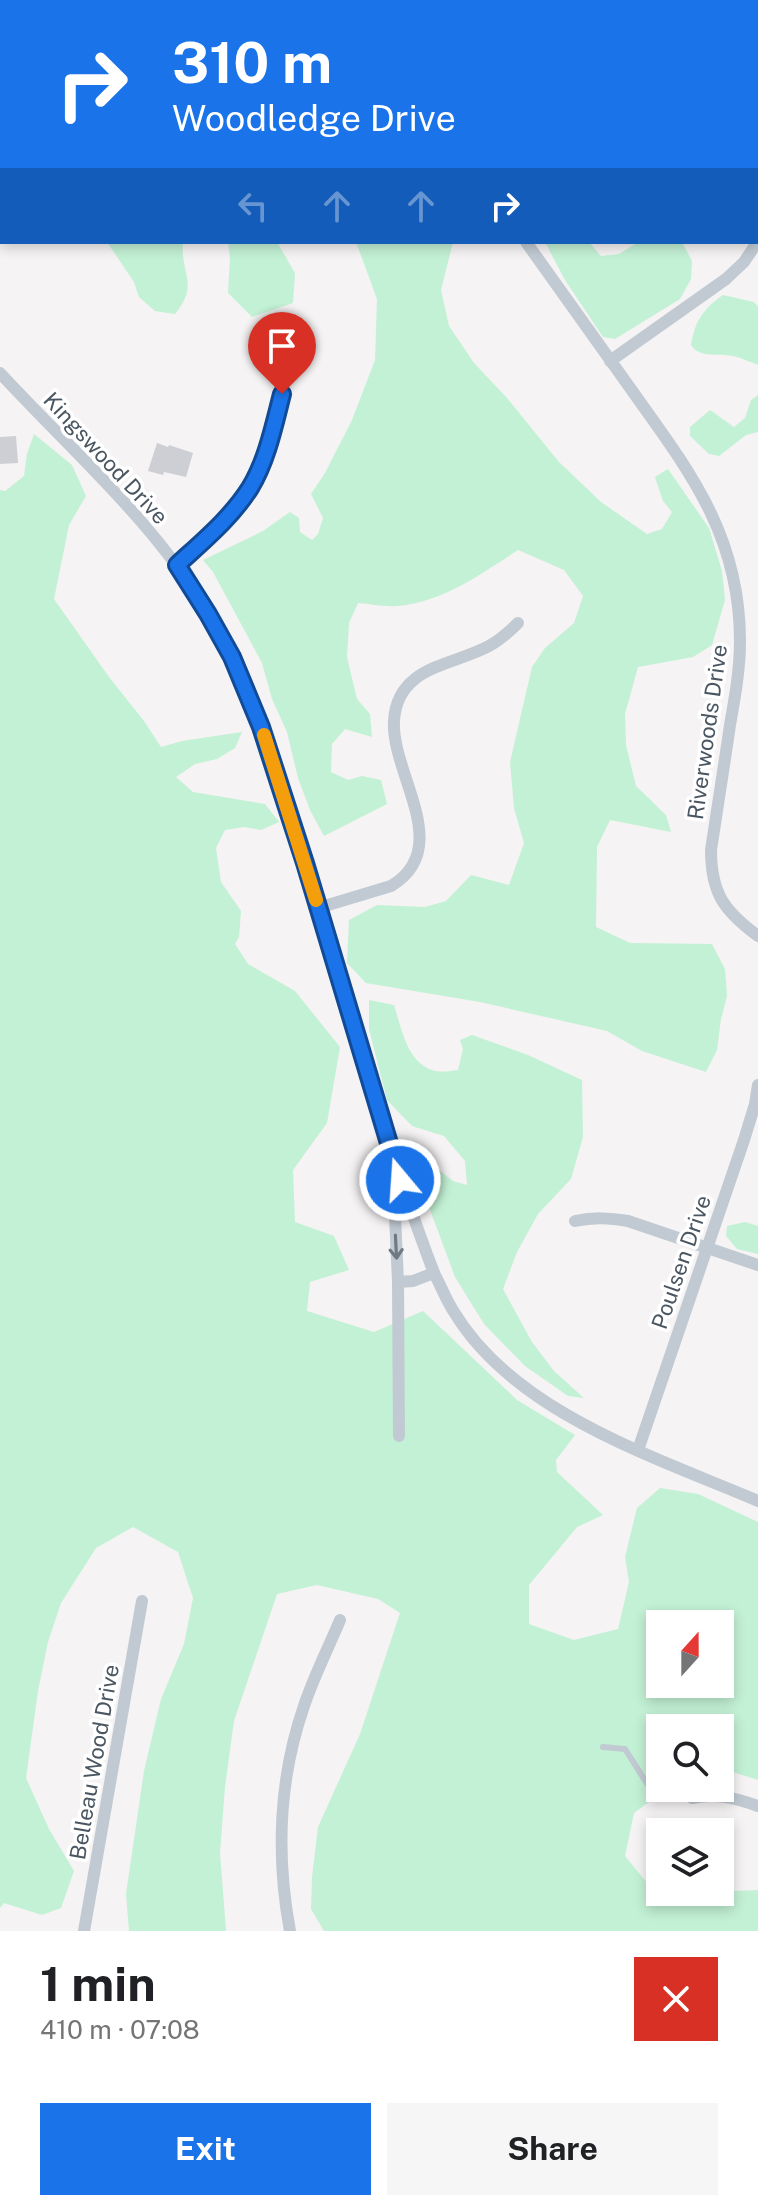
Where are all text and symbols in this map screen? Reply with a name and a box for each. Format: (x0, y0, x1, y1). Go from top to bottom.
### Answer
text: 310 m (172, 30, 332, 96)
icon: right (40, 32, 144, 136)
text: Woodledge Drive (172, 97, 456, 139)
icon: left (231, 184, 275, 228)
icon: ahead (315, 184, 359, 228)
icon: ahead (399, 184, 443, 228)
icon: right (483, 184, 527, 228)
pin (248, 312, 316, 394)
icon: arrive (260, 324, 304, 368)
street label: Kingswood Drive (38, 387, 174, 529)
street label: Riverwoods Drive (682, 643, 732, 821)
position arrow (358, 1138, 442, 1222)
street label: Poulsen Drive (646, 1192, 716, 1332)
one-way arrow (389, 1233, 404, 1260)
north arrow (646, 1610, 734, 1698)
map controls (646, 1610, 734, 1906)
street label: Belleau Wood Drive (64, 1662, 124, 1862)
button: search (646, 1714, 734, 1802)
button: layers (646, 1818, 734, 1906)
text: 1 min (40, 1955, 156, 2012)
button: close (634, 1957, 718, 2041)
text: 410 m · 07:08 (40, 2014, 200, 2045)
button: Exit (40, 2103, 371, 2195)
button: Share (387, 2103, 718, 2195)

